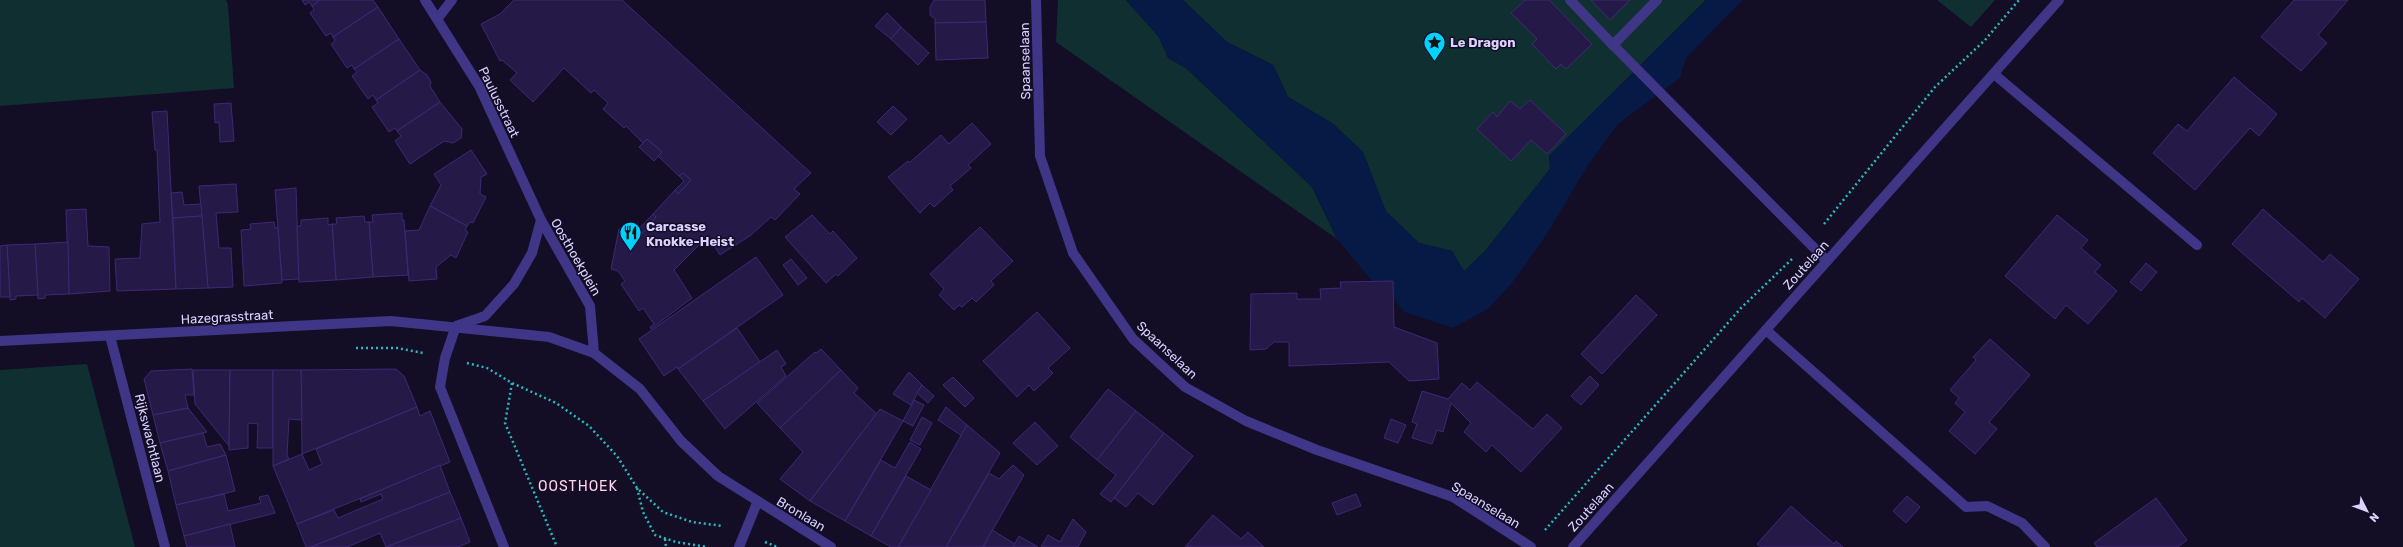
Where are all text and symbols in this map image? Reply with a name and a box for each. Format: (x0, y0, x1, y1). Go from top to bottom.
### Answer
street label: Spaanselaan (1017, 22, 1033, 100)
place icon: Le Dragon (1421, 29, 1447, 62)
place label: Le Dragon (1450, 35, 1516, 50)
street label: Paulusstraat (475, 64, 523, 140)
street label: Oosthoekplein (548, 216, 604, 298)
place label: Carcasse Knokke-Heist (646, 219, 734, 249)
restaurant icon: Carcasse Knokke-Heist (618, 220, 644, 253)
street label: Zoutelaan (1780, 237, 1832, 293)
street label: Hazegrasstraat (180, 307, 274, 328)
street label: Spaanselaan (1134, 318, 1200, 382)
street label: Rijkswachtlaan (132, 392, 168, 484)
district label: OOSTHOEK (538, 478, 618, 495)
street label: Spaanselaan (1449, 479, 1523, 531)
street label: Zoutelaan (1565, 479, 1617, 535)
north arrow (2347, 491, 2387, 531)
street label: Bronlaan (774, 494, 828, 534)
text: N (2367, 510, 2382, 525)

